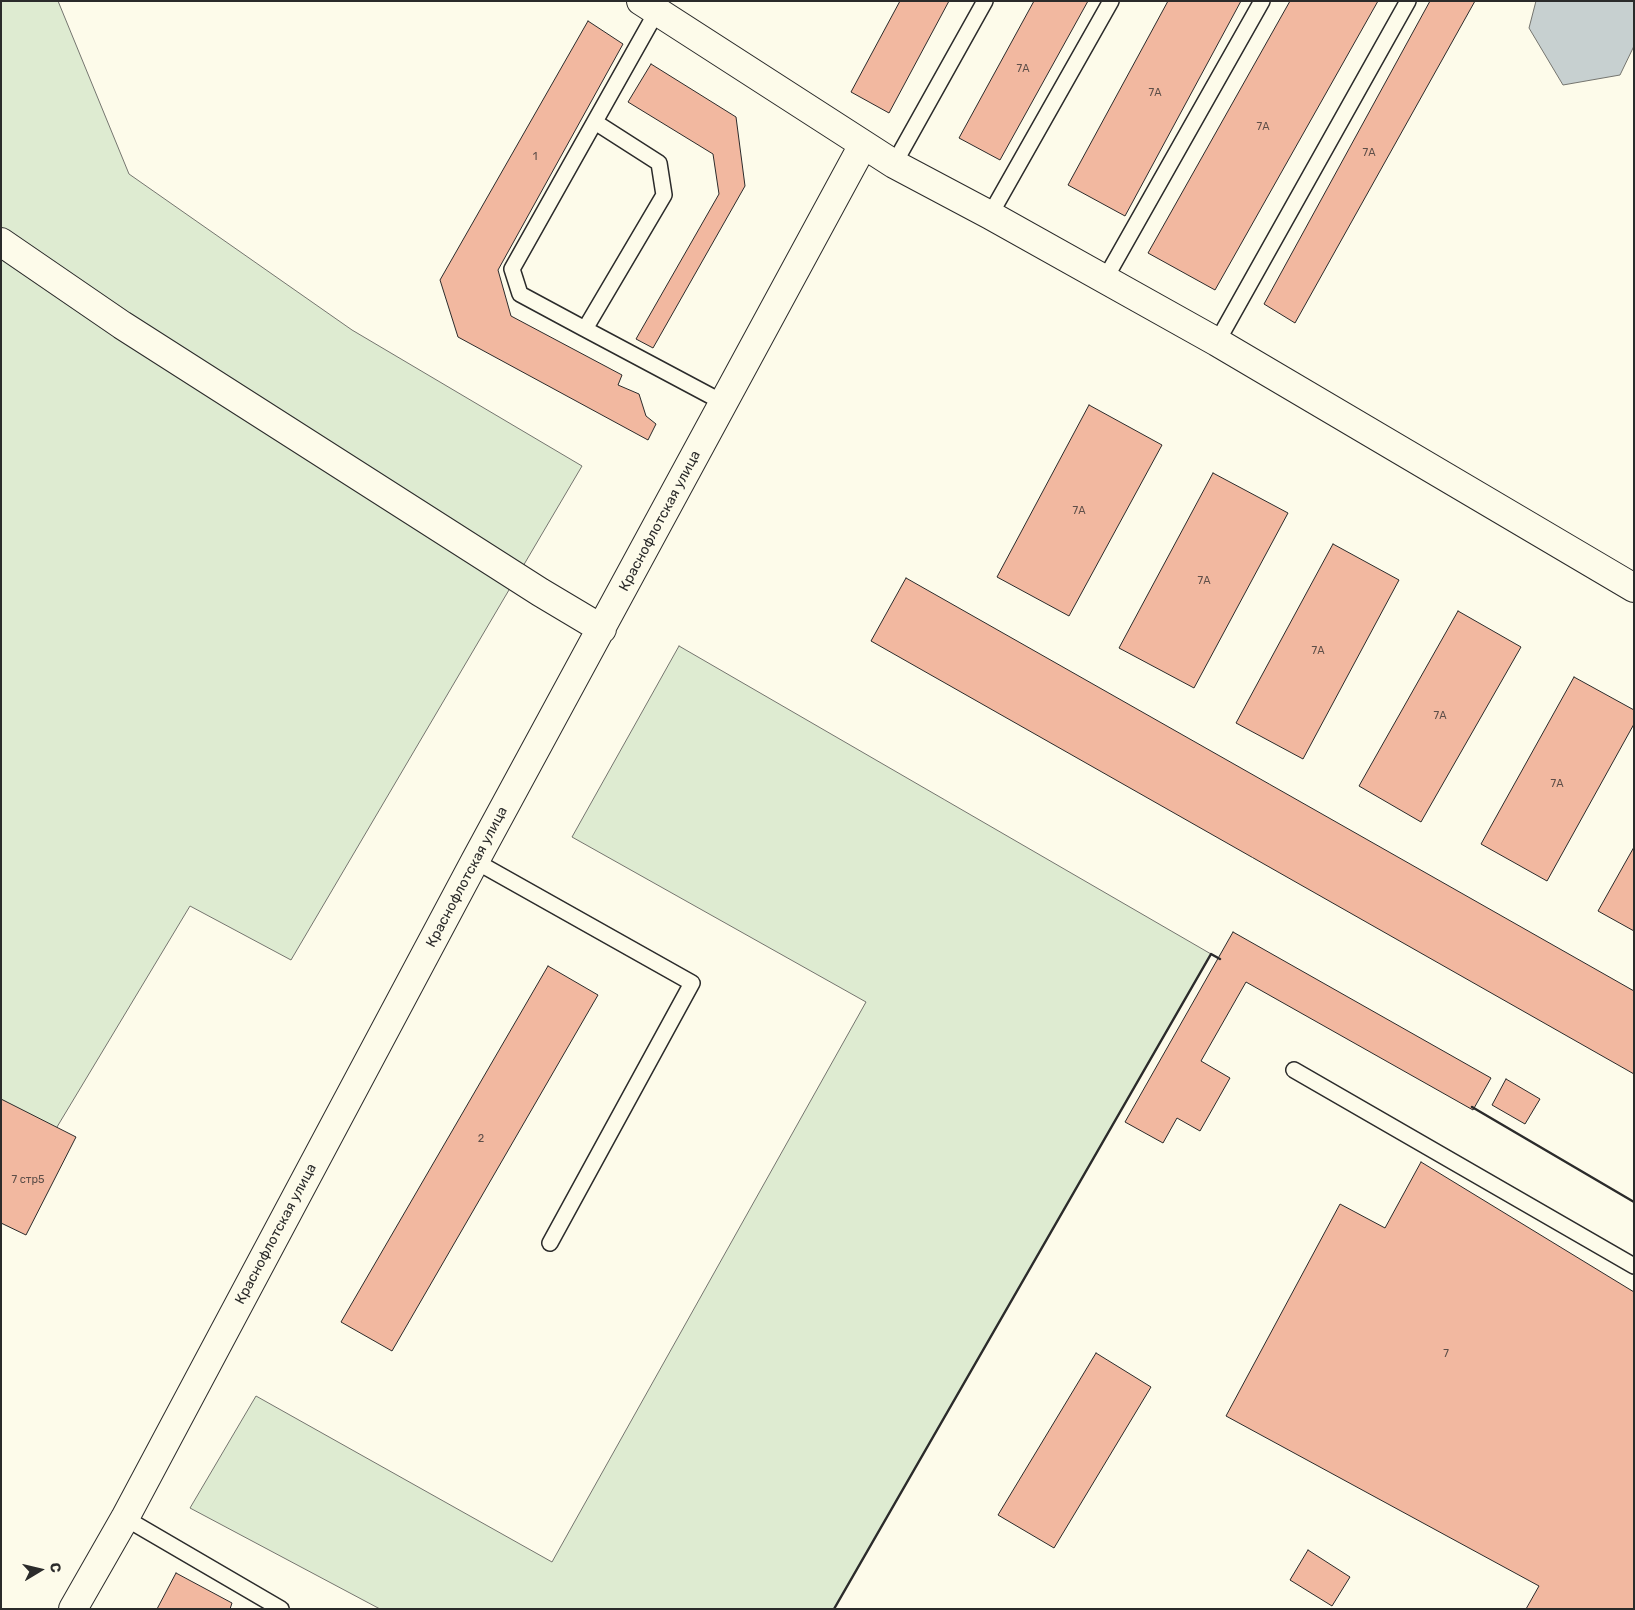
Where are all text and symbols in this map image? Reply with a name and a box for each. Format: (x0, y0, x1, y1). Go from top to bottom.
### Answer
house number: 7А (1016, 62, 1030, 76)
house number: 7А (1148, 86, 1162, 100)
house number: 7А (1256, 120, 1270, 134)
house number: 7А (1362, 146, 1376, 160)
house number: 1 (533, 150, 537, 164)
street label: Краснофлотская улица (616, 448, 704, 594)
house number: 7А (1072, 504, 1086, 518)
house number: 7А (1197, 574, 1211, 588)
house number: 7А (1311, 644, 1325, 658)
house number: 7А (1433, 709, 1447, 723)
house number: 7А (1550, 777, 1564, 791)
street label: Краснофлотская улица (423, 804, 511, 950)
house number: 2 (478, 1132, 484, 1146)
street label: Краснофлотская улица (232, 1161, 320, 1307)
house number: 7 стр5 (11, 1173, 45, 1187)
house number: 7 (1443, 1347, 1449, 1361)
north arrow (15, 1545, 65, 1595)
text: С (46, 1561, 64, 1574)

